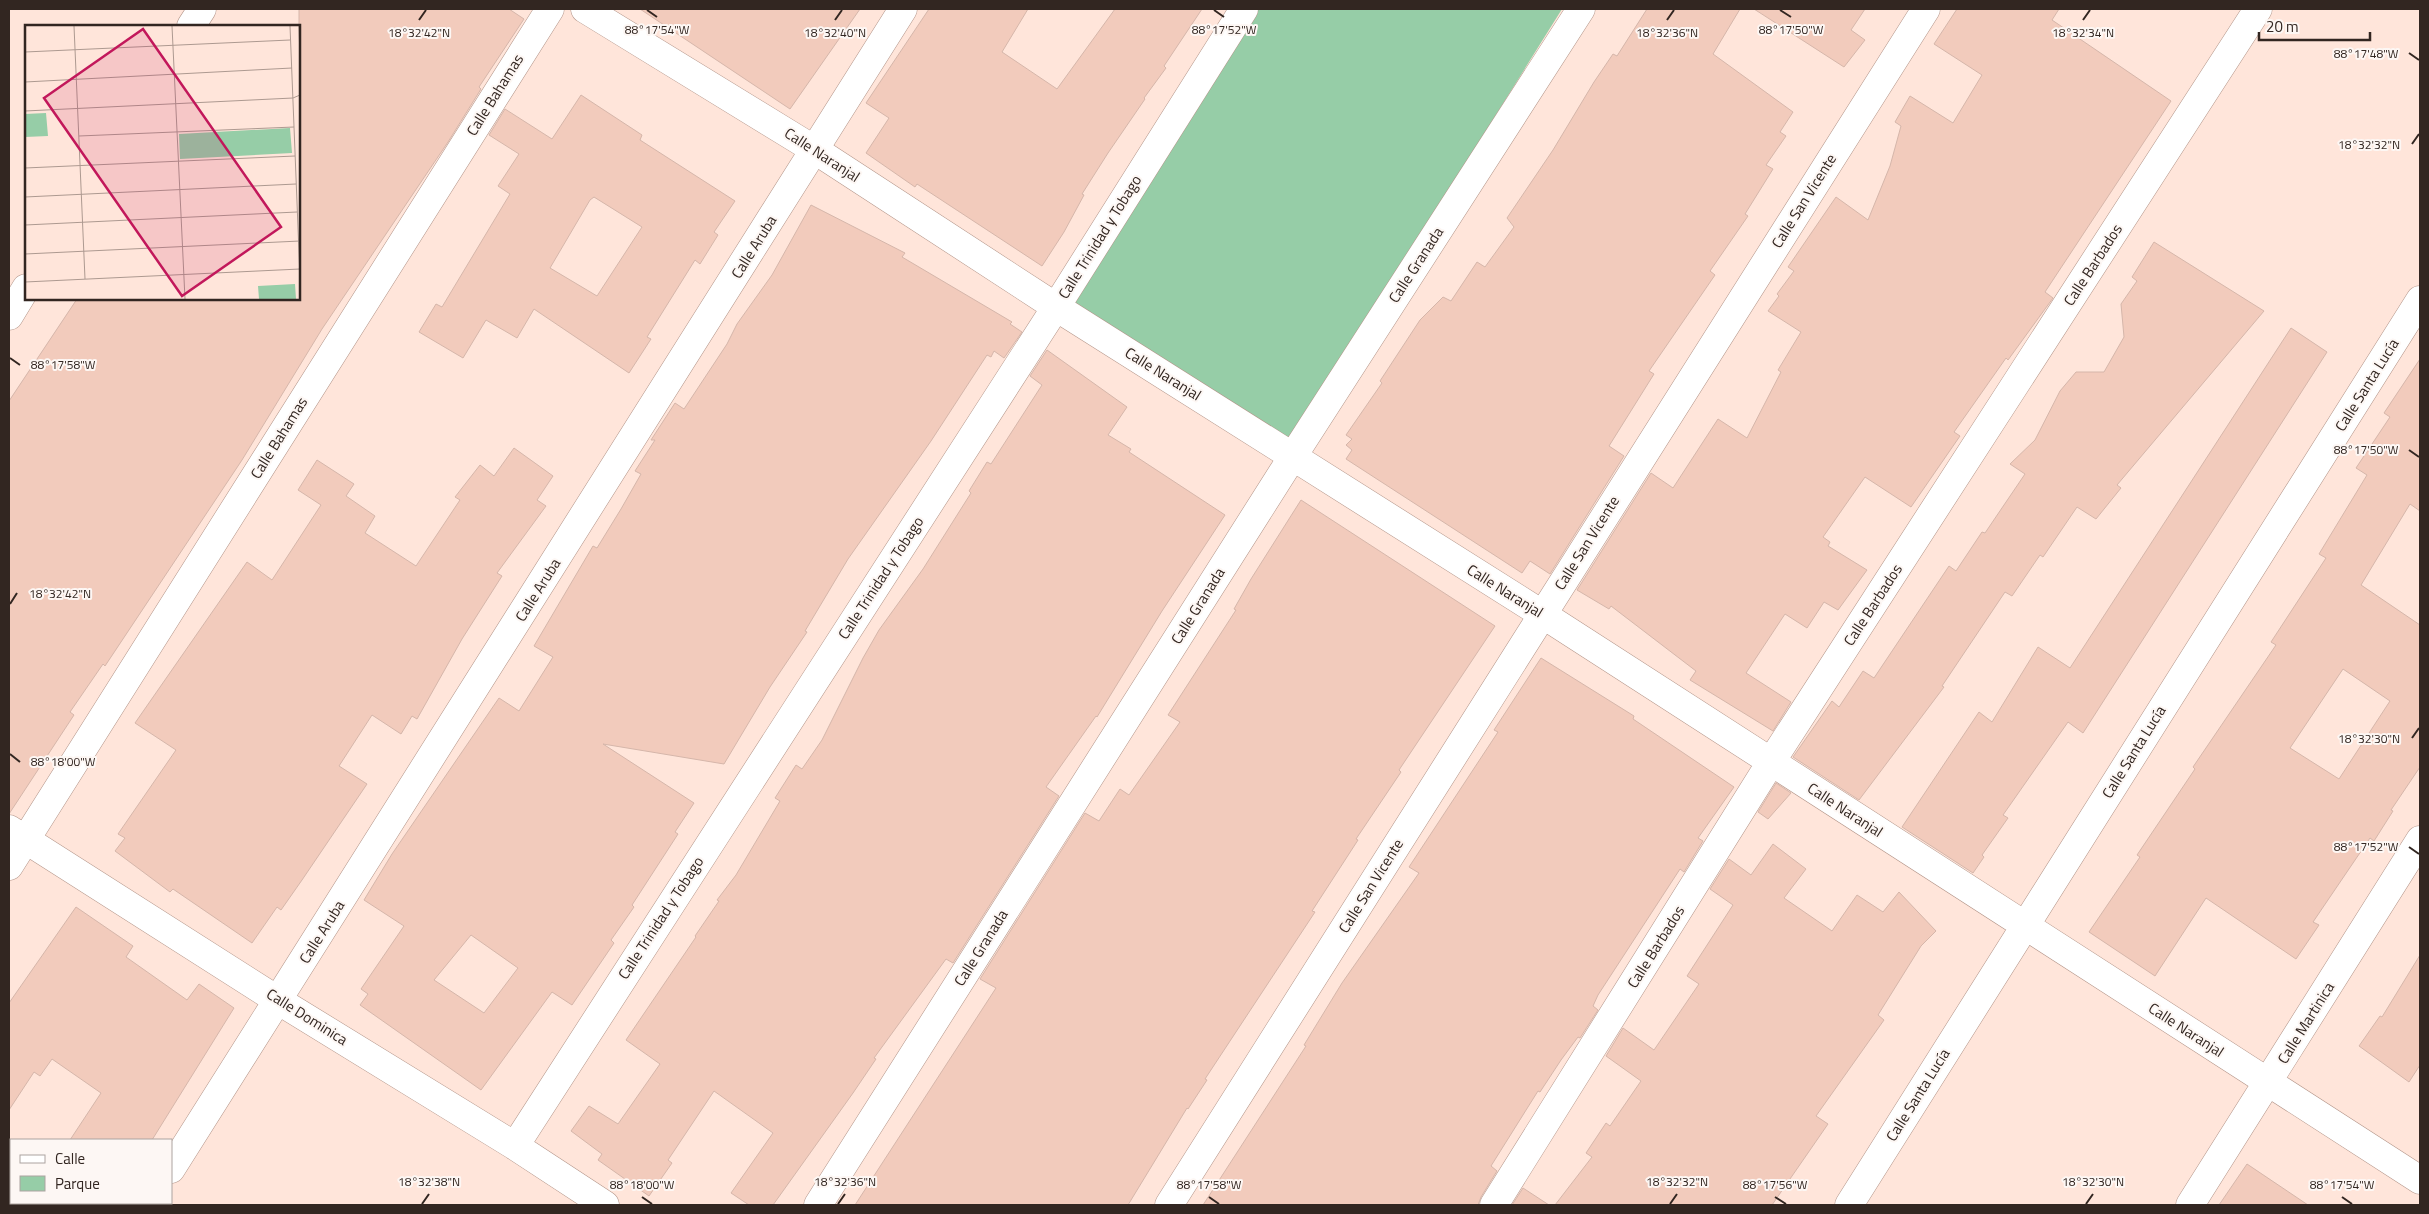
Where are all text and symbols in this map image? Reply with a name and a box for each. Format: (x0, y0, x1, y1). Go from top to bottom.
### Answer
scale bar (2259, 10, 2370, 42)
text: 20 m (2266, 15, 2299, 38)
text: 88°17'54"W (625, 20, 690, 39)
text: 88°17'52"W (1192, 20, 1257, 39)
text: 88°17'50"W (1759, 20, 1824, 39)
text: 18°32'42"N (388, 23, 450, 42)
text: 18°32'40"N (804, 23, 866, 42)
text: 18°32'36"N (1636, 23, 1698, 42)
text: 18°32'34"N (2052, 23, 2114, 42)
inset map (25, 25, 300, 300)
text: 88°17'48"W (2334, 44, 2399, 63)
street label: Calle Bahamas (460, 49, 529, 140)
street label: Calle Naranjal (780, 121, 865, 188)
text: 18°32'32"N (2338, 135, 2400, 154)
street label: Calle San Vicente (1765, 149, 1842, 252)
street label: Calle Trinidad y Tobago (1052, 170, 1147, 303)
street label: Calle Aruba (725, 210, 782, 283)
street label: Calle Barbados (2057, 219, 2128, 310)
street label: Calle Granada (1382, 222, 1449, 307)
street label: Calle Santa Lucía (2329, 333, 2405, 436)
street label: Calle Naranjal (1121, 341, 1206, 406)
text: 88°17'58"W (31, 355, 96, 374)
street label: Calle Bahamas (244, 392, 313, 483)
text: 88°17'50"W (2334, 440, 2399, 459)
street label: Calle San Vicente (1548, 491, 1625, 594)
street label: Calle Trinidad y Tobago (832, 512, 929, 644)
street label: Calle Aruba (509, 553, 566, 626)
street label: Calle Naranjal (1463, 558, 1548, 623)
street label: Calle Barbados (1837, 559, 1908, 650)
street label: Calle Granada (1165, 563, 1230, 648)
text: 18°32'42"N (29, 584, 91, 603)
street label: Calle Santa Lucía (2096, 700, 2172, 803)
text: 18°32'30"N (2338, 729, 2400, 748)
text: 88°18'00"W (31, 752, 96, 771)
street label: Calle Naranjal (1803, 776, 1888, 843)
street label: Calle San Vicente (1332, 834, 1409, 937)
text: 88°17'52"W (2334, 837, 2399, 856)
street label: Calle Trinidad y Tobago (612, 852, 709, 984)
street label: Calle Aruba (293, 895, 350, 968)
street label: Calle Barbados (1621, 901, 1690, 993)
street label: Calle Granada (948, 905, 1013, 990)
street label: Calle Martinica (2271, 977, 2340, 1068)
street label: Calle Dominica (262, 982, 353, 1051)
street label: Calle Naranjal (2144, 996, 2229, 1063)
street label: Calle Santa Lucía (1880, 1043, 1956, 1146)
legend (10, 1139, 172, 1204)
text: Calle (55, 1147, 85, 1170)
text: Parque (55, 1172, 100, 1195)
text: 18°32'38"N (398, 1172, 460, 1191)
text: 18°32'36"N (814, 1172, 876, 1191)
text: 18°32'32"N (1646, 1172, 1708, 1191)
text: 18°32'30"N (2062, 1172, 2124, 1191)
text: 88°18'00"W (610, 1175, 675, 1194)
text: 88°17'58"W (1177, 1175, 1242, 1194)
text: 88°17'56"W (1743, 1175, 1808, 1194)
text: 88°17'54"W (2310, 1175, 2375, 1194)

